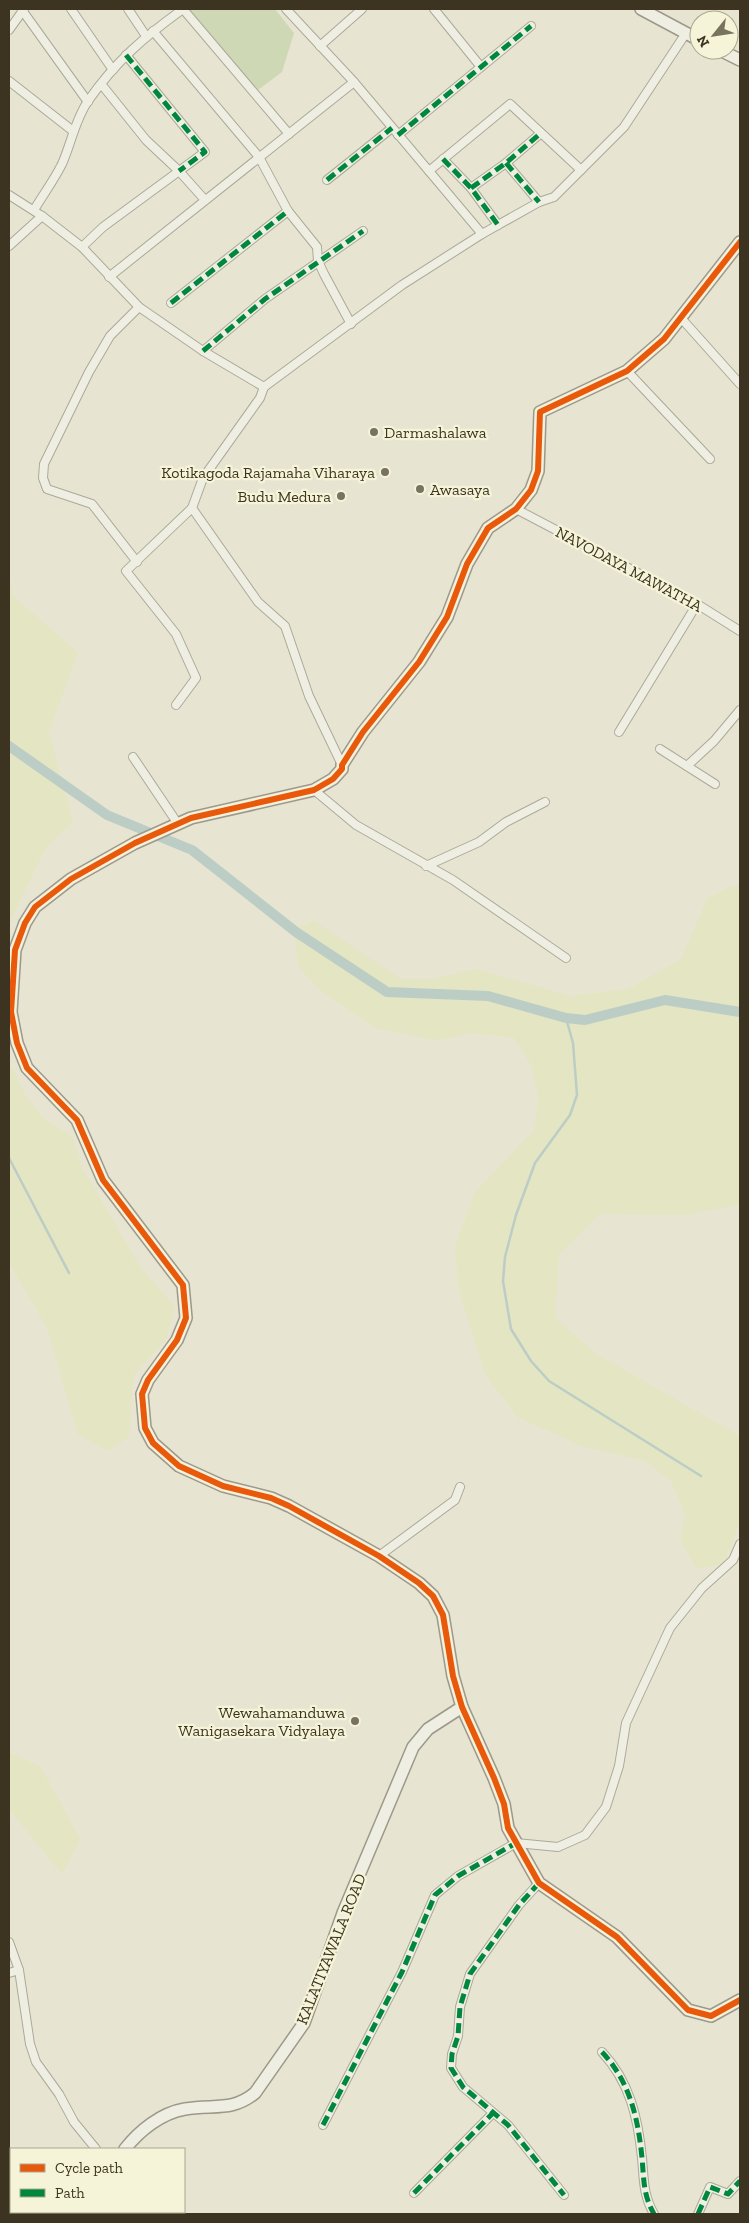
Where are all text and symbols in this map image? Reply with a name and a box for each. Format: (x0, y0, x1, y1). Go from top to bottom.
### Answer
north arrow (689, 10, 739, 60)
text: N (693, 32, 713, 50)
place label: Darmashalawa (384, 423, 487, 442)
marker: Darmashalawa (368, 426, 380, 438)
place label: Kotikagoda Rajamaha Viharaya (161, 463, 375, 482)
marker: Kotikagoda Rajamaha Viharaya (379, 466, 391, 478)
place label: Awasaya (430, 480, 490, 499)
marker: Awasaya (414, 483, 426, 495)
place label: Budu Medura (237, 487, 331, 506)
marker: Budu Medura (335, 490, 347, 502)
street label: NAVODAYA MAWATHA (552, 522, 706, 616)
place label: Wewahamanduwa Wanigasekara Vidyalaya (178, 1703, 345, 1740)
marker: Wewahamanduwa Wanigasekara Vidyalaya (349, 1715, 361, 1727)
street label: KALATIYAWALA ROAD (292, 1871, 370, 2027)
legend (10, 2148, 185, 2213)
text: Cycle path (55, 2159, 124, 2177)
text: Path (55, 2184, 85, 2202)

